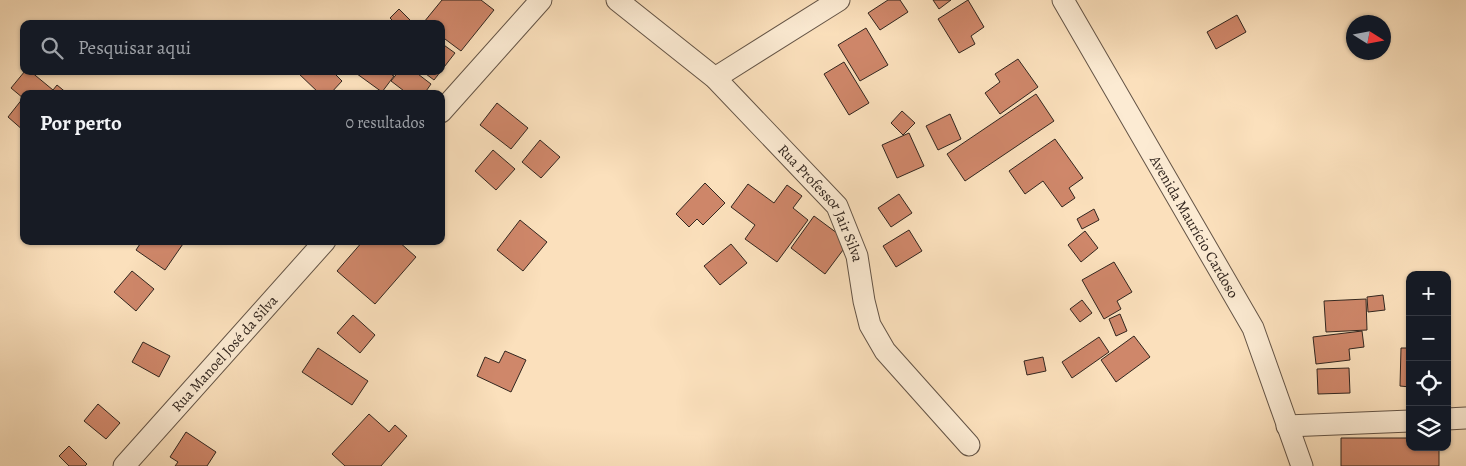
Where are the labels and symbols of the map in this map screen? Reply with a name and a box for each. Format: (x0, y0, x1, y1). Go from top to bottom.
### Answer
north arrow (1346, 15, 1391, 60)
street label: Rua Professor Jair Silva (773, 140, 868, 263)
street label: Avenida Maurício Cardoso (1145, 151, 1244, 302)
street label: Rua Manoel José da Silva (167, 291, 282, 416)

